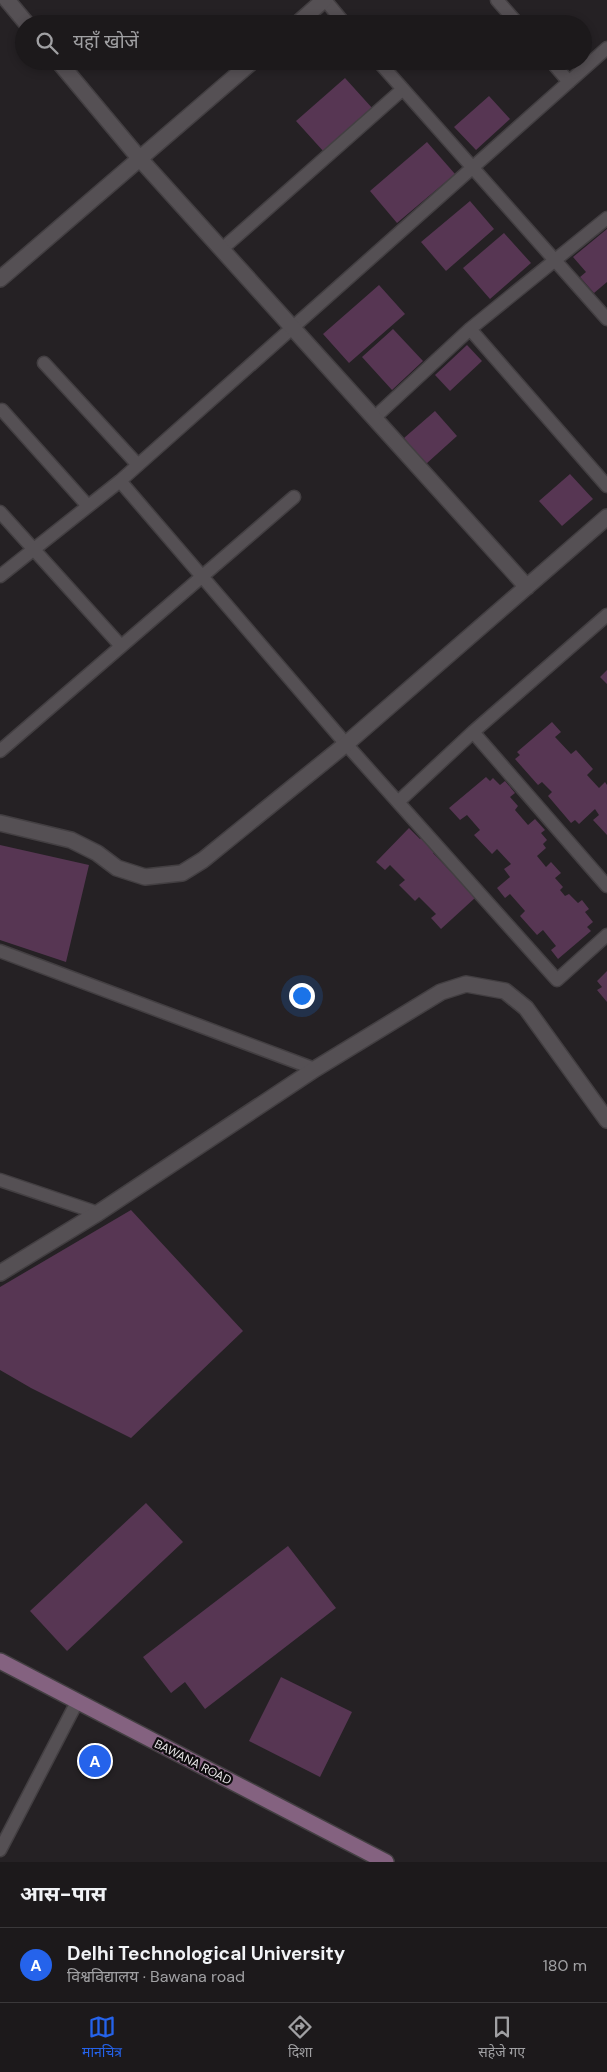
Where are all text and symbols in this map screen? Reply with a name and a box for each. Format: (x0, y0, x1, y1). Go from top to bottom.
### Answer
search box (15, 15, 592, 70)
icon: search (33, 29, 61, 57)
text: यहाँ खोजें (73, 29, 139, 54)
your location (289, 983, 315, 1009)
street label: BAWANA ROAD (152, 1736, 234, 1788)
pin: A (79, 1742, 111, 1780)
text: आस-पास (20, 1880, 106, 1908)
text: Delhi Technological University (67, 1941, 345, 1966)
text: A (30, 1955, 42, 1976)
text: 180 m (543, 1955, 587, 1976)
text: विश्वविद्यालय · Bawana road (67, 1966, 245, 1987)
tab: मानचित्र (82, 2013, 122, 2063)
tab: दिशा (286, 2013, 314, 2063)
tab: सहेजे गए (478, 2013, 525, 2063)

